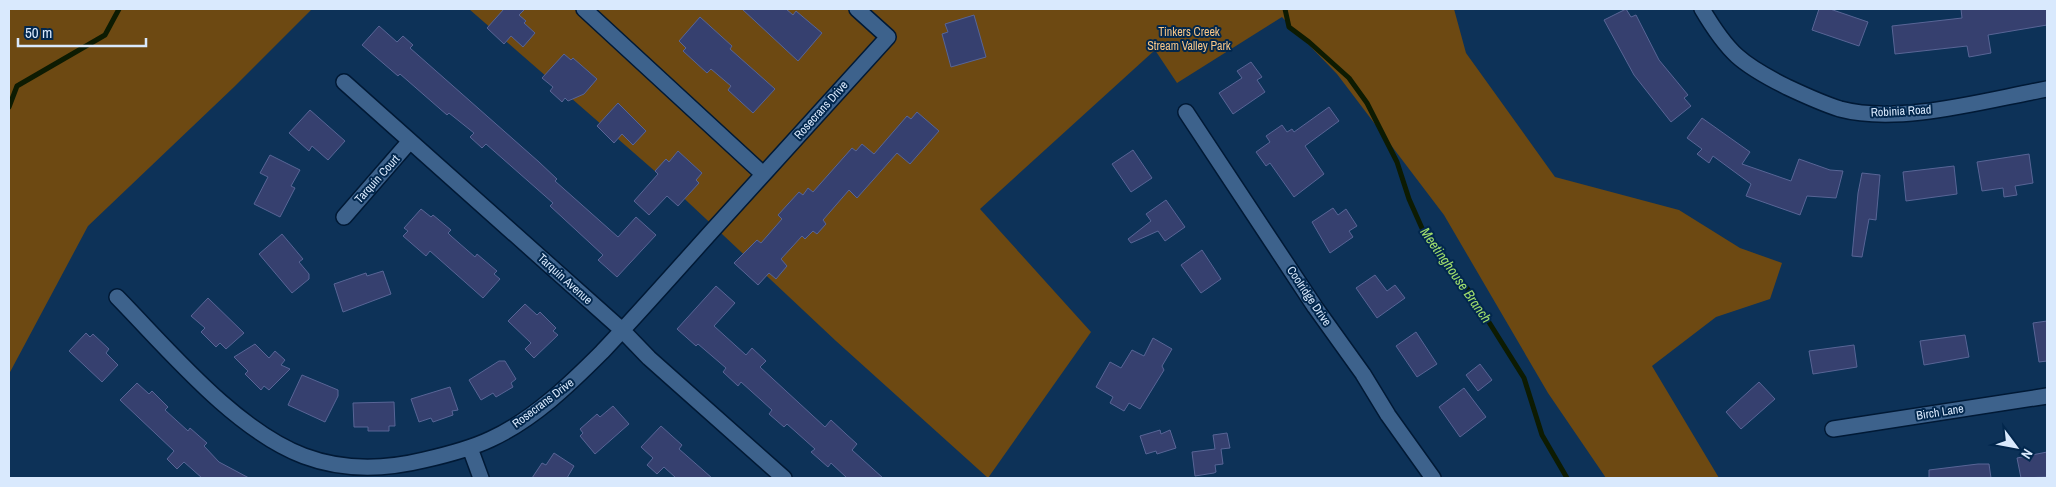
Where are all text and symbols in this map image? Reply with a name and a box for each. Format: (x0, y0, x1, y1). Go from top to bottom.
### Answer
scale bar (18, 15, 145, 47)
text: 50 m (25, 22, 52, 43)
park label: Tinkers Creek Stream Valley Park (1147, 24, 1231, 54)
street label: Rosecrans Drive (791, 77, 851, 143)
street label: Robinia Road (1870, 101, 1932, 121)
street label: Tarquin Court (351, 151, 403, 207)
water label: Meetinghouse Branch (1416, 224, 1496, 326)
street label: Tarquin Avenue (534, 250, 596, 308)
street label: Coolridge Drive (1283, 263, 1335, 329)
street label: Rosecrans Drive (509, 375, 577, 431)
street label: Birch Lane (1915, 400, 1965, 424)
north arrow (1991, 422, 2041, 472)
text: N (2017, 446, 2037, 462)

